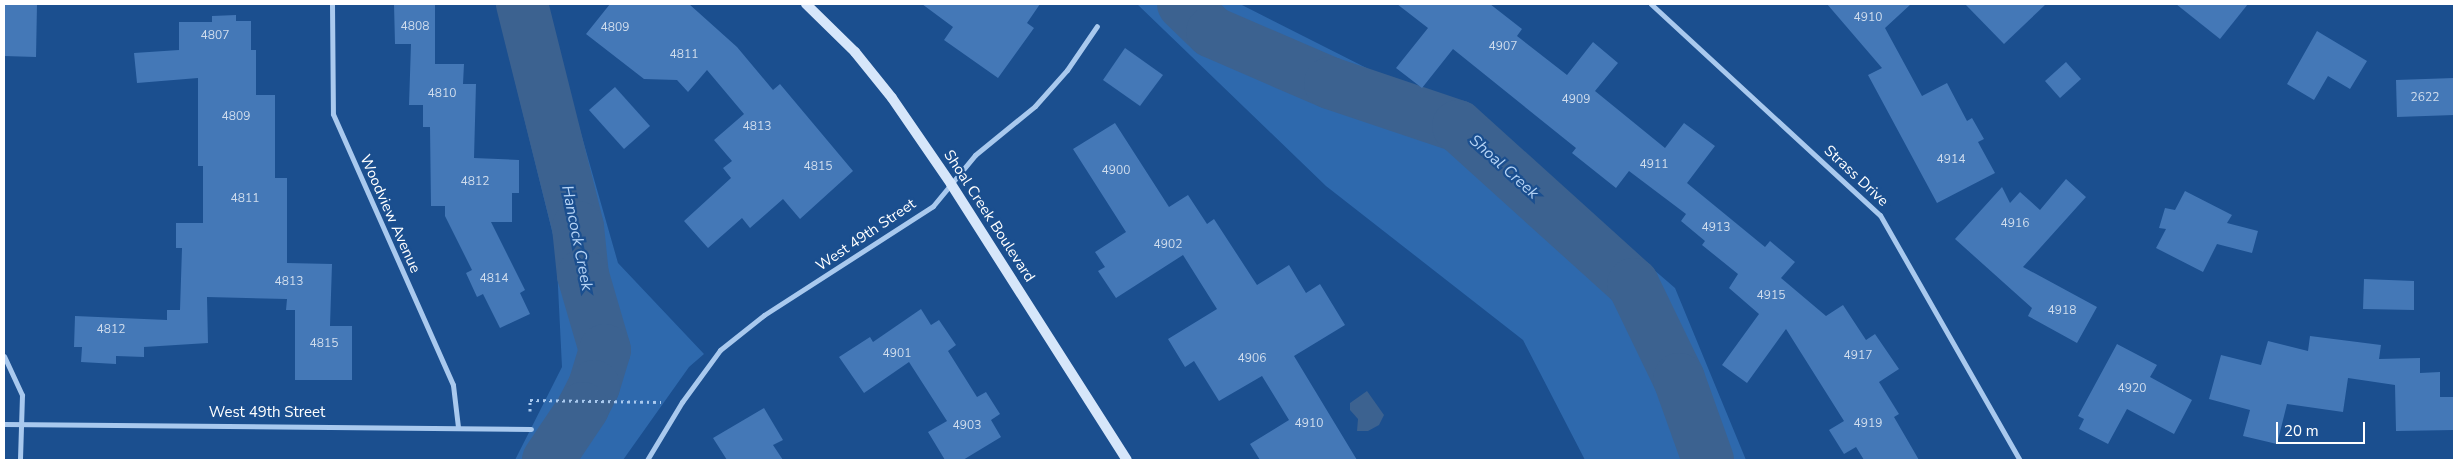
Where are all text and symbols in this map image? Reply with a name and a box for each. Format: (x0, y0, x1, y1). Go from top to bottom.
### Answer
house number: 4910 (1854, 11, 1882, 25)
house number: 4808 (401, 20, 429, 34)
house number: 4809 (601, 21, 629, 35)
house number: 4807 (201, 29, 229, 43)
house number: 4907 (1489, 40, 1517, 54)
house number: 4811 (670, 48, 698, 62)
house number: 4810 (428, 87, 456, 101)
house number: 2622 (2411, 91, 2439, 105)
house number: 4909 (1562, 93, 1590, 107)
house number: 4809 (222, 110, 250, 124)
house number: 4813 (743, 120, 771, 134)
water label: Shoal Creek (1465, 131, 1543, 203)
street label: Strass Drive (1820, 142, 1892, 210)
street label: Shoal Creek Boulevard (940, 147, 1038, 285)
street label: Woodview Avenue (356, 152, 424, 276)
house number: 4914 (1937, 153, 1965, 167)
house number: 4911 (1640, 158, 1668, 172)
house number: 4815 (804, 160, 832, 174)
house number: 4900 (1102, 164, 1130, 178)
house number: 4812 (461, 175, 489, 189)
water label: Hancock Creek (557, 184, 597, 292)
house number: 4811 (231, 192, 259, 206)
street label: West 49th Street (813, 195, 919, 275)
house number: 4916 (2001, 217, 2029, 231)
house number: 4913 (1702, 221, 1730, 235)
house number: 4902 (1154, 238, 1182, 252)
house number: 4814 (480, 272, 508, 286)
house number: 4813 (275, 275, 303, 289)
house number: 4915 (1757, 289, 1785, 303)
house number: 4918 (2048, 304, 2076, 318)
house number: 4812 (97, 323, 125, 337)
house number: 4815 (310, 337, 338, 351)
house number: 4901 (883, 347, 911, 361)
house number: 4917 (1844, 349, 1872, 363)
house number: 4906 (1238, 352, 1266, 366)
house number: 4920 (2118, 382, 2146, 396)
street label: West 49th Street (209, 404, 325, 422)
scale bar (2278, 412, 2367, 444)
house number: 4910 (1295, 417, 1323, 431)
house number: 4919 (1854, 417, 1882, 431)
house number: 4903 (953, 419, 981, 433)
text: 20 m (2284, 421, 2319, 441)

